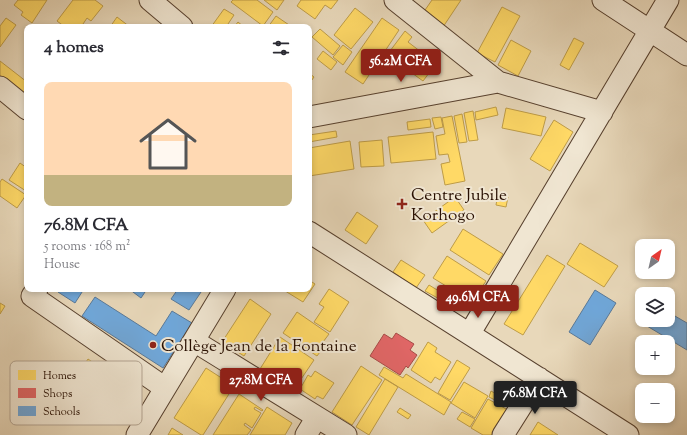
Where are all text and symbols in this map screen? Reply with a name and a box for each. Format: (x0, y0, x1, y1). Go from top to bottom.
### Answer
text: 4 homes (44, 36, 104, 60)
icon: filters (270, 37, 292, 59)
pin: 56.2M CFA (355, 49, 447, 83)
text: 56.2M CFA (370, 53, 432, 71)
icon: home (132, 108, 204, 180)
place label: Centre Jubile Korhogo (411, 184, 507, 228)
marker: Centre Jubile Korhogo (396, 198, 408, 210)
text: 76.8M CFA (44, 214, 128, 238)
text: 5 rooms · 168 m² (44, 238, 130, 256)
north arrow (635, 239, 675, 279)
map controls (635, 239, 675, 423)
text: House (44, 256, 80, 274)
pin: 49.6M CFA (432, 285, 524, 319)
button: layers (635, 287, 675, 327)
text: 49.6M CFA (446, 289, 510, 307)
place label: Collège Jean de la Fontaine (161, 335, 357, 359)
button: + (635, 335, 675, 375)
marker: Collège Jean de la Fontaine (148, 340, 158, 350)
legend (10, 361, 142, 425)
text: Homes (43, 368, 76, 384)
pin: 27.8M CFA (215, 368, 307, 402)
text: 27.8M CFA (229, 372, 293, 390)
pin: 76.8M CFA (489, 381, 581, 415)
button: − (635, 383, 675, 423)
text: 76.8M CFA (503, 385, 567, 403)
text: Shops (43, 386, 72, 402)
text: Schools (43, 404, 80, 420)

